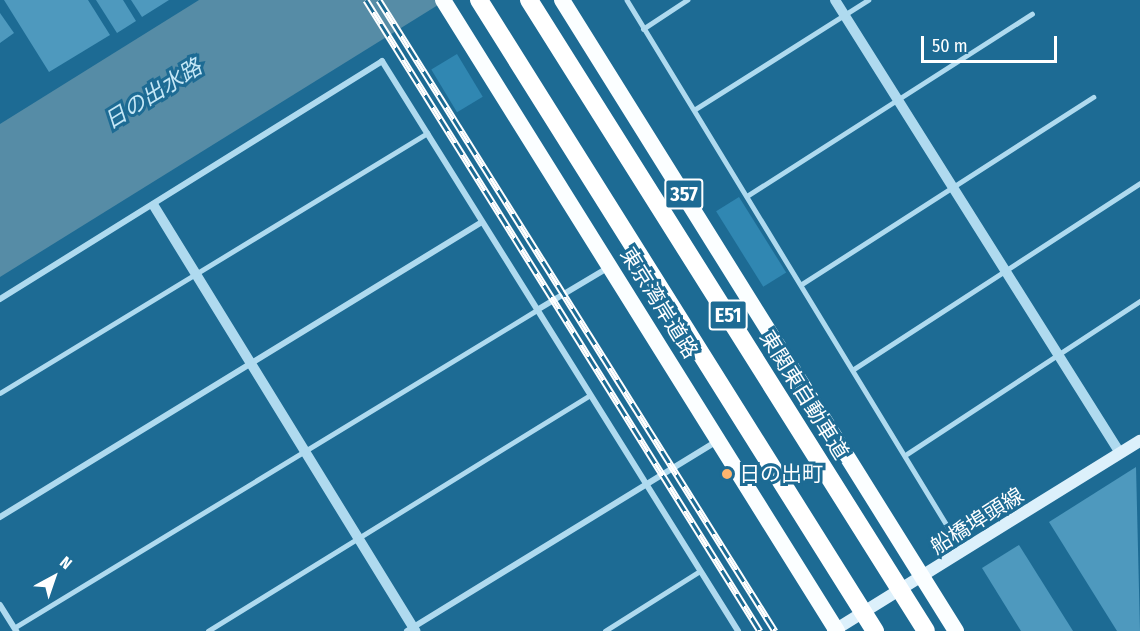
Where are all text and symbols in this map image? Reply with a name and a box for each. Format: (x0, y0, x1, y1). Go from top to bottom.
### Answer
scale bar (924, 24, 1060, 62)
text: 50 m (932, 35, 968, 57)
water label: 日の出水路 (99, 54, 207, 134)
road number: 357 (663, 177, 705, 211)
street label: 東京湾岸道路 (615, 243, 703, 363)
road number: E51 (708, 298, 748, 332)
street label: 東関東自動車道 (754, 326, 854, 464)
place label: 日の出町 (739, 461, 823, 487)
marker: 日の出町 (720, 467, 734, 481)
street label: 船橋埠頭線 (926, 482, 1028, 560)
north arrow (24, 547, 84, 607)
text: N (56, 552, 76, 573)

